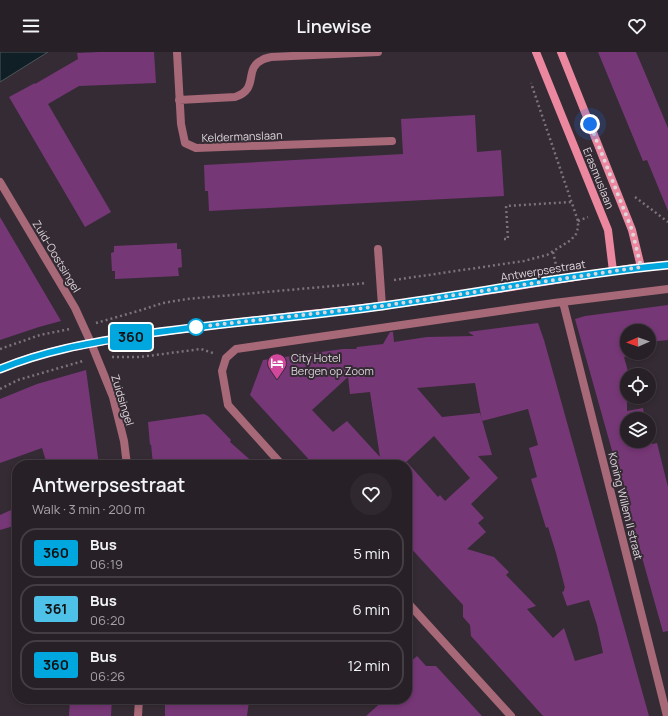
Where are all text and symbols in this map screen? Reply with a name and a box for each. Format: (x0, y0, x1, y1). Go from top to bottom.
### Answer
text: Linewise (297, 14, 371, 38)
icon: menu (20, 15, 42, 37)
icon: heart (626, 15, 648, 37)
your location (580, 114, 600, 134)
street label: Keldermanslaan (201, 127, 283, 145)
street label: Erasmuslaan (580, 145, 618, 211)
street label: Zuid-Oostsingel (29, 217, 85, 295)
street label: Antwerpsestraat (499, 256, 587, 284)
unlabelled marker (187, 318, 205, 336)
line badge: 360 (108, 324, 154, 350)
north arrow (620, 324, 656, 360)
map controls (620, 324, 656, 448)
text: 360 (118, 327, 144, 346)
place label: City Hotel Bergen op Zoom (291, 350, 374, 378)
hotel icon: City Hotel Bergen op Zoom (266, 352, 288, 380)
button: locate (620, 368, 656, 404)
street label: Zuidsingel (108, 373, 138, 427)
button: layers (620, 412, 656, 448)
street label: Koning Willem II straat (605, 451, 647, 561)
text: Antwerpsestraat (32, 472, 185, 498)
button: heart (350, 473, 392, 515)
text: Walk · 3 min · 200 m (32, 500, 145, 518)
text: Bus (90, 534, 117, 555)
text: 360 (43, 543, 69, 562)
text: 5 min (353, 543, 390, 564)
text: 06:19 (90, 555, 123, 573)
text: Bus (90, 590, 117, 611)
text: 361 (45, 599, 67, 618)
text: 6 min (353, 599, 390, 620)
text: 06:20 (90, 611, 125, 629)
text: Bus (90, 646, 117, 667)
text: 360 (43, 655, 69, 674)
text: 12 min (347, 655, 390, 676)
text: 06:26 (90, 667, 125, 685)

